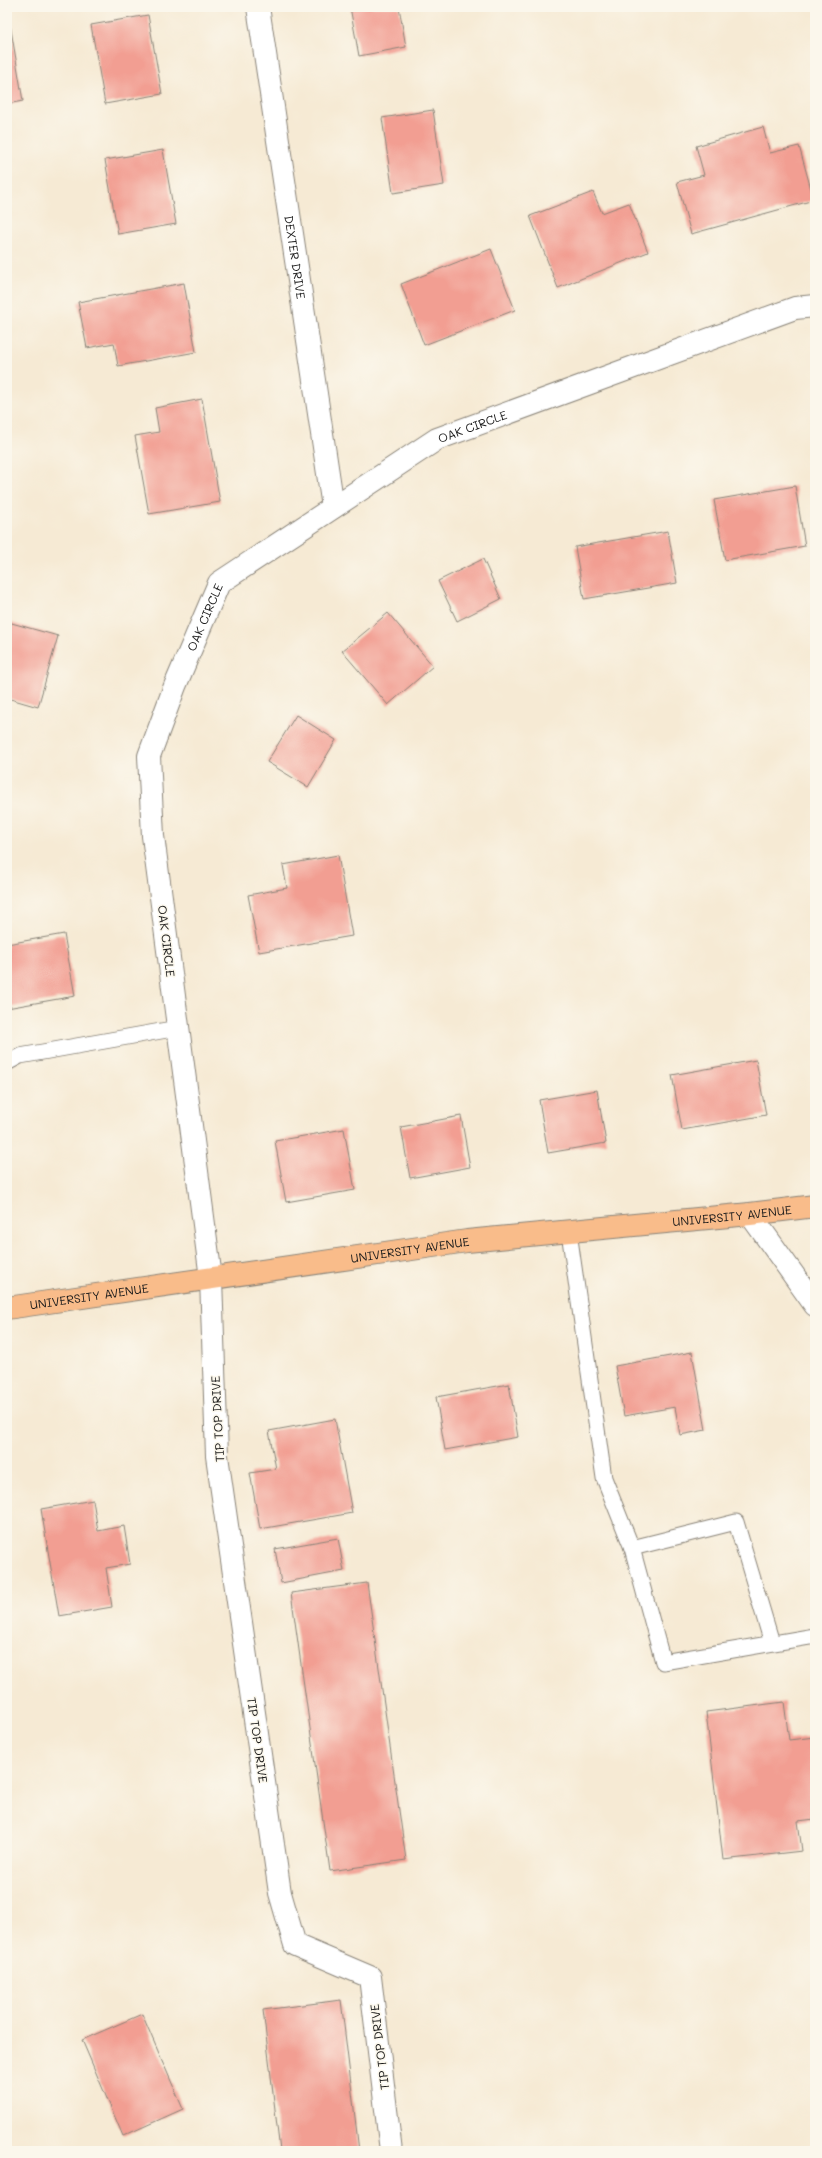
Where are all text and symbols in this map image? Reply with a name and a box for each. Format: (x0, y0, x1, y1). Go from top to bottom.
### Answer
street label: DEXTER DRIVE (281, 214, 310, 300)
street label: OAK CIRCLE (436, 406, 509, 446)
street label: OAK CIRCLE (183, 581, 226, 654)
street label: OAK CIRCLE (155, 904, 179, 978)
street label: UNIVERSITY AVENUE (672, 1201, 793, 1229)
street label: UNIVERSITY AVENUE (349, 1233, 470, 1266)
street label: UNIVERSITY AVENUE (29, 1279, 150, 1313)
street label: TIP TOP DRIVE (207, 1375, 227, 1462)
street label: TIP TOP DRIVE (244, 1696, 272, 1784)
street label: TIP TOP DRIVE (366, 2003, 392, 2091)

